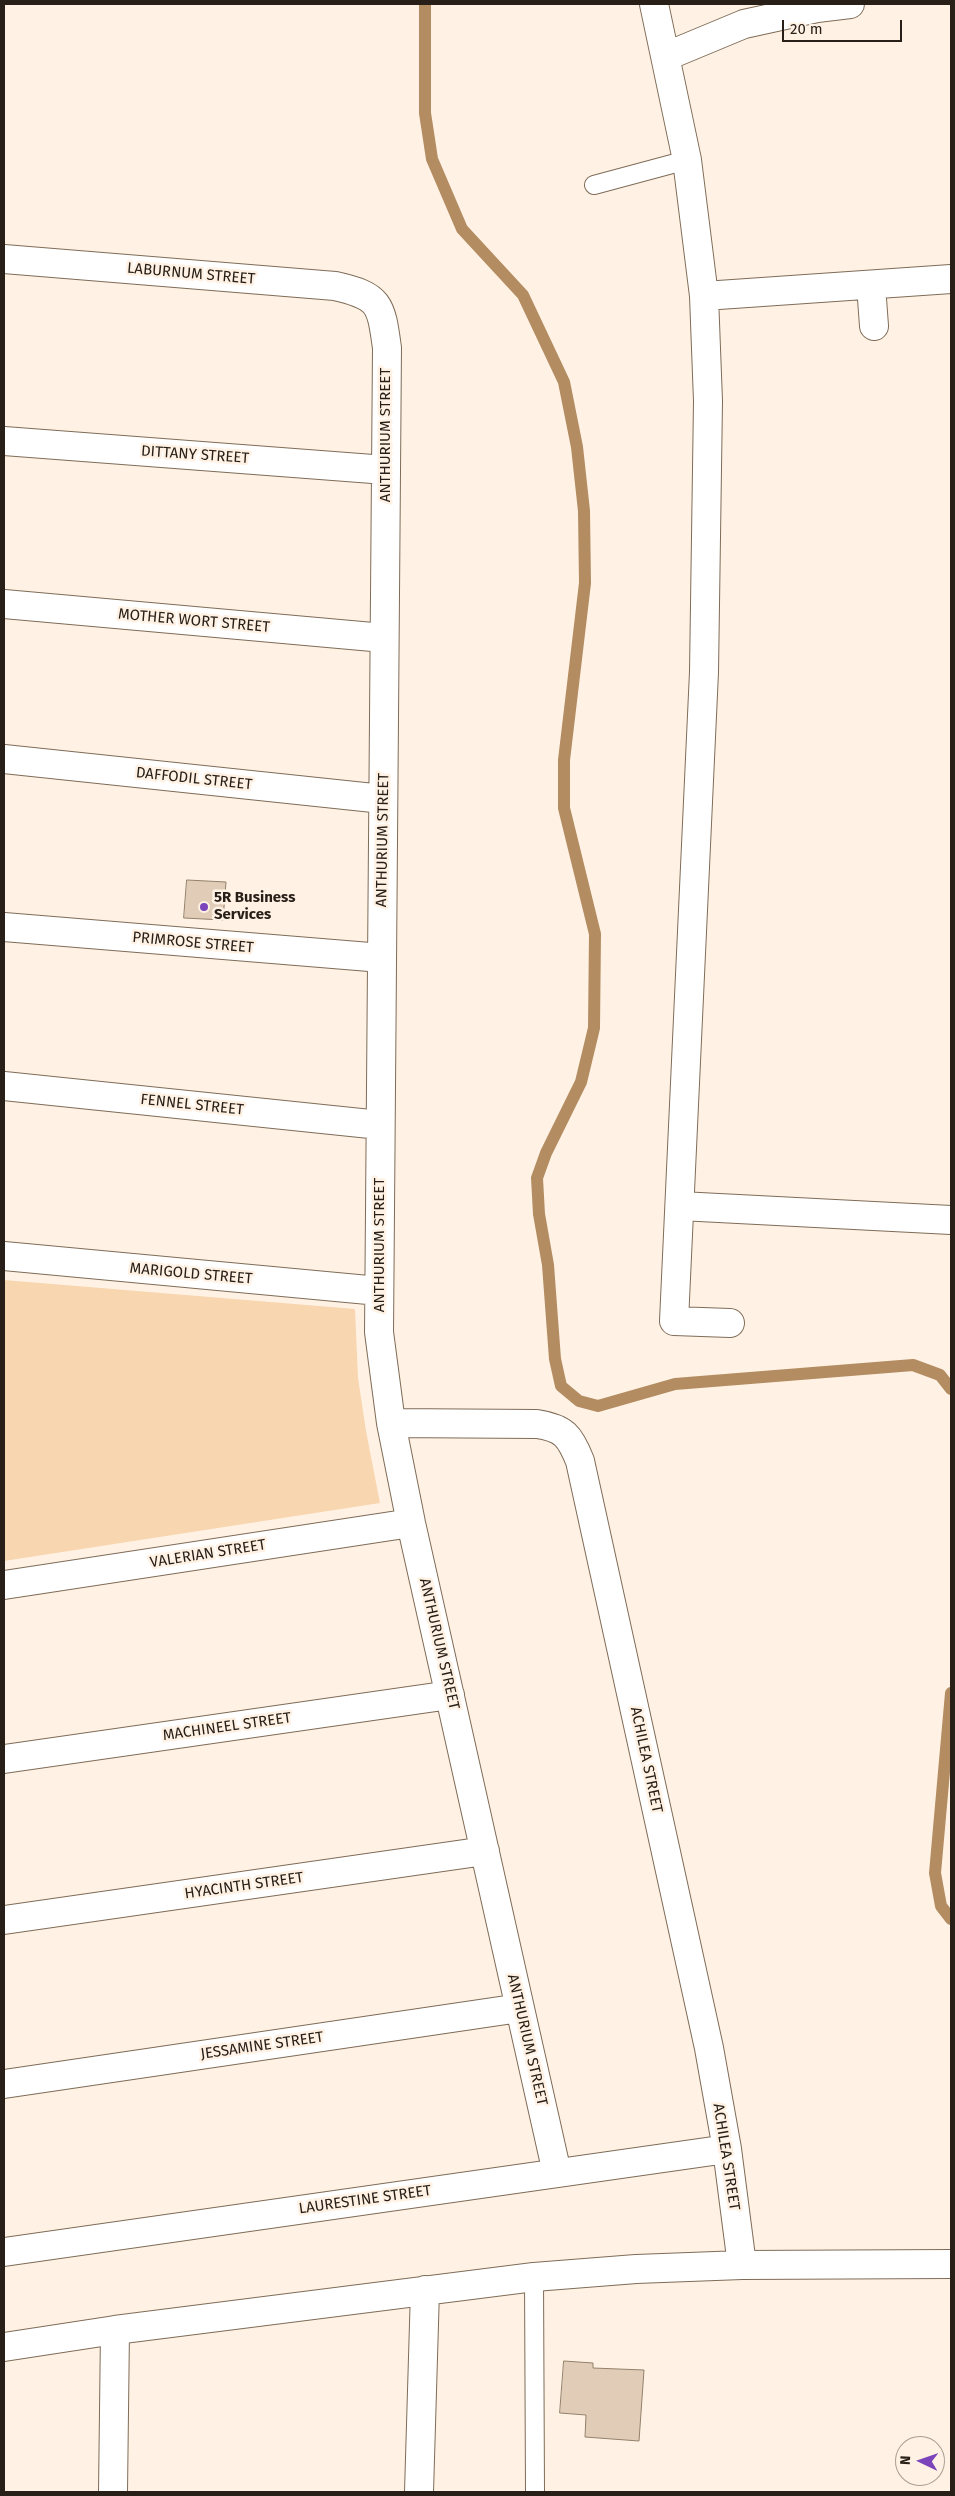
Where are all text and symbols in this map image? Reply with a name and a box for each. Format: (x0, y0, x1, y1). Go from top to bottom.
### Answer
scale bar (785, 10, 905, 42)
text: 20 m (790, 20, 823, 38)
street label: LABURNUM STREET (126, 259, 256, 289)
street label: ANTHURIUM STREET (377, 368, 395, 502)
street label: DITTANY STREET (140, 442, 250, 468)
street label: MOTHER WORT STREET (117, 605, 271, 637)
street label: DAFFODIL STREET (135, 764, 253, 794)
street label: ANTHURIUM STREET (373, 773, 393, 907)
place label: 5R Business Services (214, 889, 295, 924)
marker: 5R Business Services (198, 901, 210, 913)
street label: PRIMROSE STREET (132, 929, 254, 957)
street label: FENNEL STREET (139, 1091, 245, 1119)
street label: ANTHURIUM STREET (371, 1178, 389, 1312)
street label: MARIGOLD STREET (129, 1260, 253, 1288)
street label: VALERIAN STREET (149, 1536, 267, 1572)
street label: ANTHURIUM STREET (415, 1577, 463, 1711)
street label: ACHILEA STREET (626, 1705, 666, 1815)
street label: MACHINEEL STREET (162, 1709, 292, 1745)
street label: HYACINTH STREET (184, 1869, 304, 1903)
street label: ANTHURIUM STREET (503, 1973, 551, 2107)
street label: JESSAMINE STREET (199, 2028, 325, 2064)
street label: ACHILEA STREET (709, 2102, 743, 2212)
street label: LAURESTINE STREET (298, 2182, 432, 2218)
north arrow (895, 2436, 945, 2486)
text: N (897, 2455, 914, 2465)

